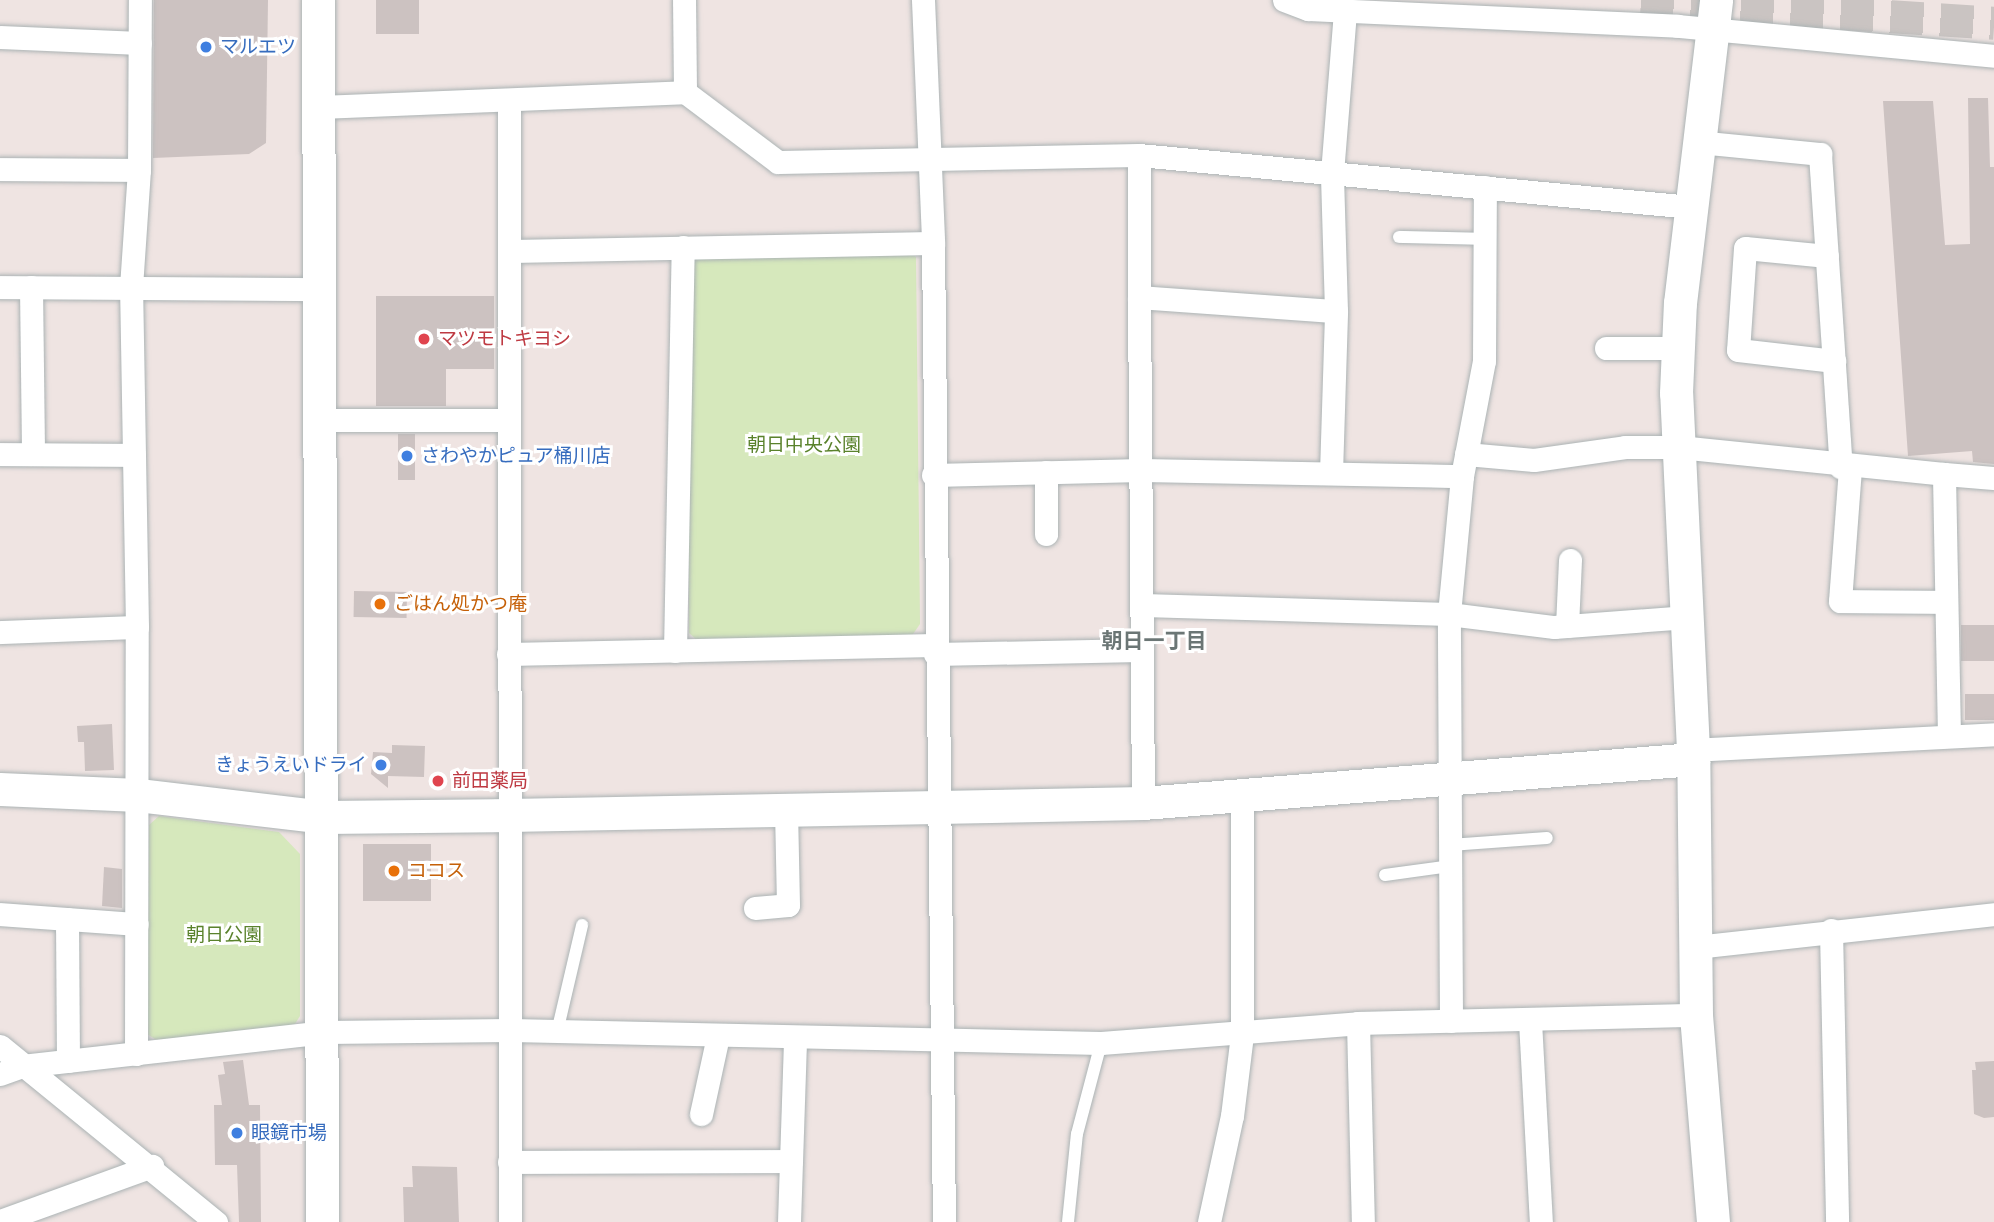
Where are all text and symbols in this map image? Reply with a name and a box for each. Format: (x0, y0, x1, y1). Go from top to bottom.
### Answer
place label: マルエツ (220, 36, 296, 58)
marker: マルエツ (198, 39, 214, 55)
place label: マツモトキヨシ (438, 328, 571, 350)
marker: マツモトキヨシ (416, 331, 432, 347)
park label: 朝日中央公園 (747, 434, 861, 456)
place label: さわやかピュア桶川店 (421, 445, 611, 467)
marker: さわやかピュア桶川店 (399, 448, 415, 464)
place label: ごはん処かつ庵 (394, 593, 527, 615)
marker: ごはん処かつ庵 (372, 596, 388, 612)
district label: 朝日一丁目 (1102, 628, 1206, 654)
place label: きょうえいドライ (215, 754, 367, 776)
marker: きょうえいドライ (373, 757, 389, 773)
place label: 前田薬局 (452, 770, 528, 792)
marker: 前田薬局 (430, 773, 446, 789)
place label: ココス (408, 860, 465, 882)
marker: ココス (386, 863, 402, 879)
park label: 朝日公園 (186, 924, 262, 946)
place label: 眼鏡市場 (251, 1122, 327, 1144)
marker: 眼鏡市場 (229, 1125, 245, 1141)

